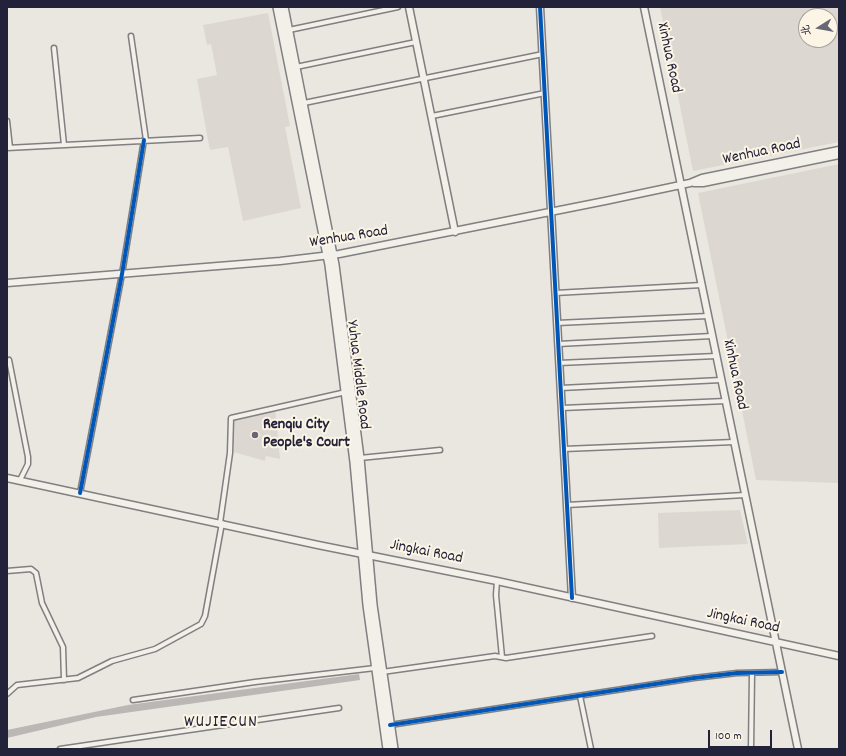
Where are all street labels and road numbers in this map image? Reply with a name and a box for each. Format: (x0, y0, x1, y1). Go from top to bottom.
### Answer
street label: Xinhua Road (651, 21, 685, 95)
street label: Wenhua Road (721, 135, 803, 171)
street label: Wenhua Road (309, 222, 389, 254)
street label: Yuhua Middle Road (341, 319, 373, 431)
street label: Xinhua Road (717, 338, 751, 412)
street label: Jingkai Road (388, 537, 464, 569)
street label: Jingkai Road (705, 605, 781, 639)

